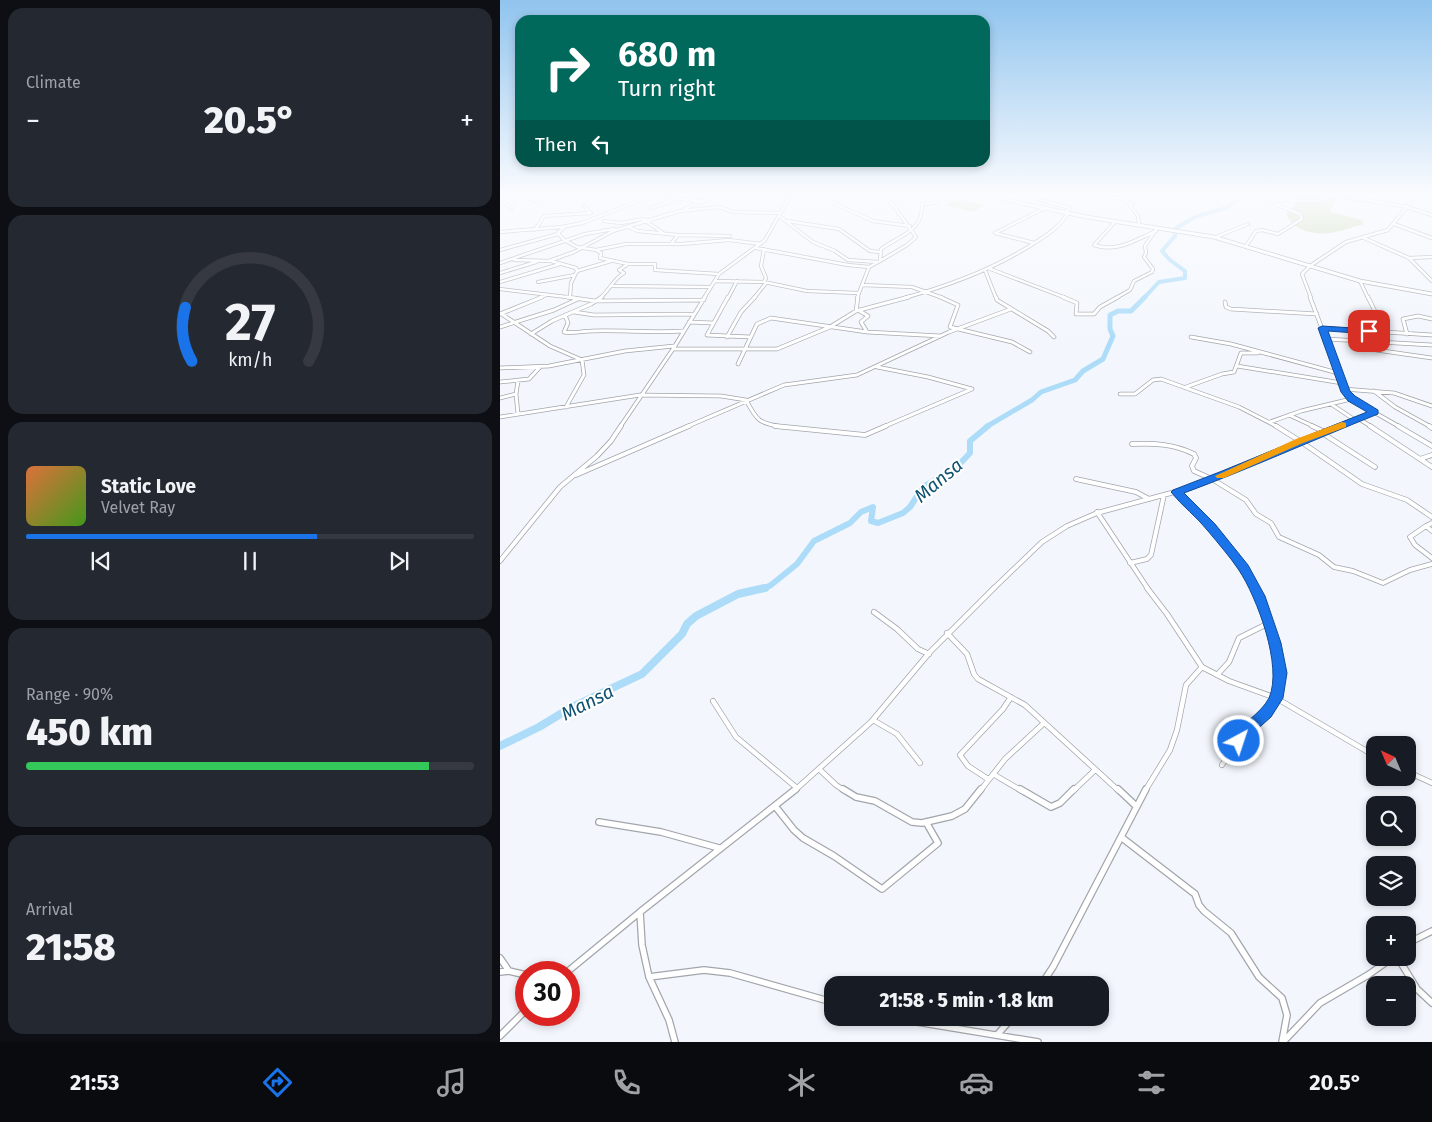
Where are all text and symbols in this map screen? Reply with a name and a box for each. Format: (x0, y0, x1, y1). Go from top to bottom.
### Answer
text: 680 m (618, 33, 716, 75)
icon: right (535, 35, 600, 100)
text: Climate (26, 73, 81, 92)
text: Turn right (618, 75, 715, 102)
text: 20.5° (204, 97, 296, 143)
text: − (26, 104, 40, 137)
text: + (460, 104, 474, 137)
icon: left (587, 130, 615, 158)
text: Then (535, 133, 577, 156)
text: 27 (225, 291, 275, 354)
pin (1348, 310, 1390, 352)
icon: arrive (1355, 317, 1383, 345)
text: km/h (228, 349, 272, 371)
water label: Mansa (909, 454, 967, 507)
text: Static Love (101, 475, 196, 498)
text: Velvet Ray (101, 498, 175, 517)
icon: previous (87, 547, 115, 575)
icon: pause (236, 547, 264, 575)
icon: next (385, 547, 413, 575)
water label: Mansa (557, 679, 617, 725)
text: Range · 90% (26, 685, 113, 704)
text: 450 km (26, 709, 153, 755)
position arrow (1212, 714, 1264, 766)
north arrow (1366, 736, 1416, 786)
map controls (1366, 736, 1416, 1026)
button: search (1366, 796, 1416, 846)
button: layers (1366, 856, 1416, 906)
text: Arrival (26, 900, 73, 919)
button: + (1366, 916, 1416, 966)
text: 21:58 (26, 924, 116, 970)
speed limit sign: 30 (515, 961, 580, 1026)
button: − (1366, 976, 1416, 1026)
text: 21:58 · 5 min · 1.8 km (879, 989, 1054, 1012)
icon: directions (260, 1065, 295, 1100)
icon: music (434, 1065, 469, 1100)
icon: phone (609, 1065, 644, 1100)
icon: climate (784, 1065, 819, 1100)
icon: car (959, 1065, 994, 1100)
icon: filters (1134, 1065, 1169, 1100)
text: 21:53 (70, 1069, 120, 1096)
text: 20.5° (1309, 1069, 1362, 1096)

